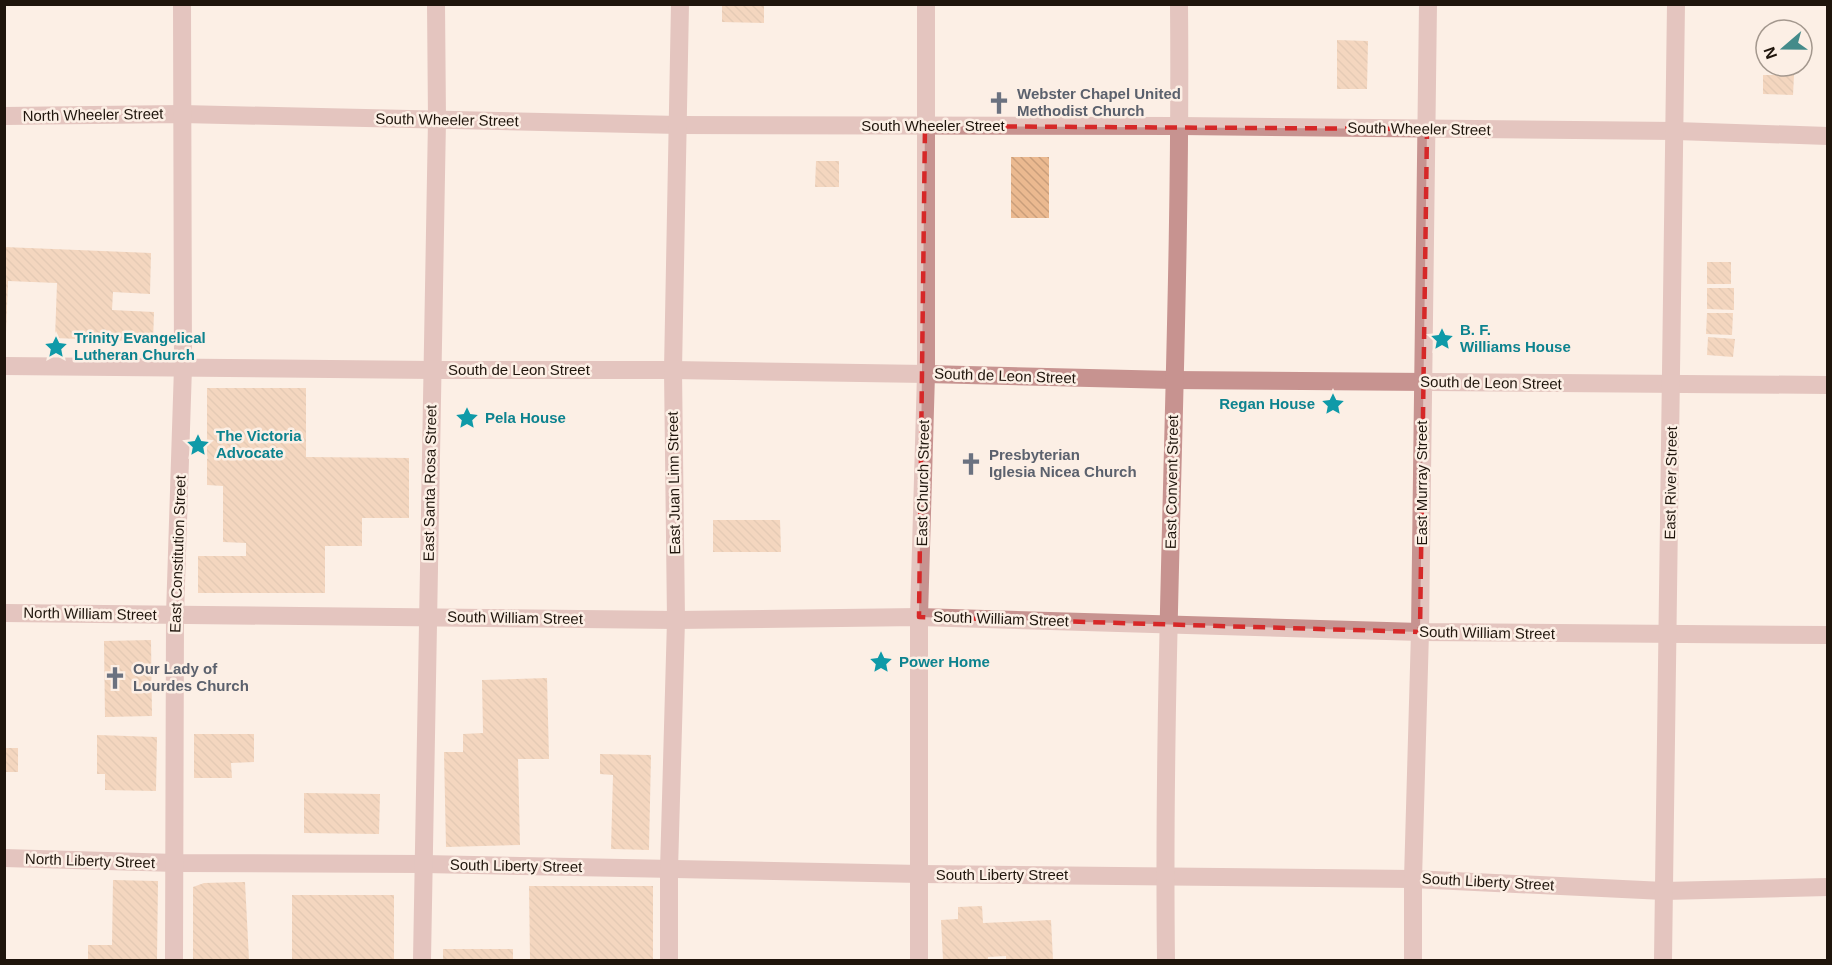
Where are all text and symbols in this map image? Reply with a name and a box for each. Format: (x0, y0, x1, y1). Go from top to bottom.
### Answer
north arrow (1754, 18, 1814, 78)
text: N (1760, 45, 1780, 61)
place label: Webster Chapel United Methodist Church (1017, 85, 1181, 119)
church icon: Webster Chapel United Methodist Church (986, 90, 1012, 116)
street label: North Wheeler Street (22, 105, 164, 124)
street label: South Wheeler Street (375, 110, 520, 129)
street label: South Wheeler Street (861, 117, 1006, 134)
street label: South Wheeler Street (1347, 119, 1492, 138)
place label: B. F. Williams House (1460, 321, 1571, 355)
place icon: B. F. Williams House (1429, 326, 1455, 352)
place label: Trinity Evangelical Lutheran Church (74, 329, 206, 363)
place icon: Trinity Evangelical Lutheran Church (43, 334, 69, 360)
street label: South de Leon Street (448, 361, 591, 378)
street label: South de Leon Street (934, 365, 1077, 386)
street label: South de Leon Street (1420, 373, 1563, 392)
place icon: Regan House (1320, 391, 1346, 417)
place label: Regan House (1219, 395, 1315, 412)
street label: East Santa Rosa Street (420, 404, 439, 562)
place icon: Pela House (454, 405, 480, 431)
place label: Pela House (485, 409, 566, 426)
street label: East Juan Linn Street (664, 410, 683, 555)
street label: East Convent Street (1162, 414, 1181, 549)
street label: East Church Street (913, 419, 932, 546)
street label: East Murray Street (1413, 420, 1430, 546)
street label: East River Street (1661, 425, 1680, 540)
place label: The Victoria Advocate (216, 427, 302, 461)
place icon: The Victoria Advocate (185, 432, 211, 458)
place label: Presbyterian Iglesia Nicea Church (989, 446, 1137, 480)
church icon: Presbyterian Iglesia Nicea Church (958, 451, 984, 477)
street label: East Constitution Street (166, 474, 189, 633)
street label: North William Street (23, 604, 158, 623)
street label: South William Street (447, 608, 584, 627)
street label: South William Street (933, 608, 1070, 629)
street label: South William Street (1419, 623, 1556, 642)
place icon: Power Home (868, 649, 894, 675)
place label: Power Home (899, 653, 990, 670)
place label: Our Lady of Lourdes Church (133, 660, 249, 694)
church icon: Our Lady of Lourdes Church (102, 665, 128, 691)
street label: North Liberty Street (25, 850, 156, 871)
street label: South Liberty Street (450, 856, 583, 875)
street label: South Liberty Street (936, 866, 1069, 883)
street label: South Liberty Street (1421, 870, 1555, 894)

